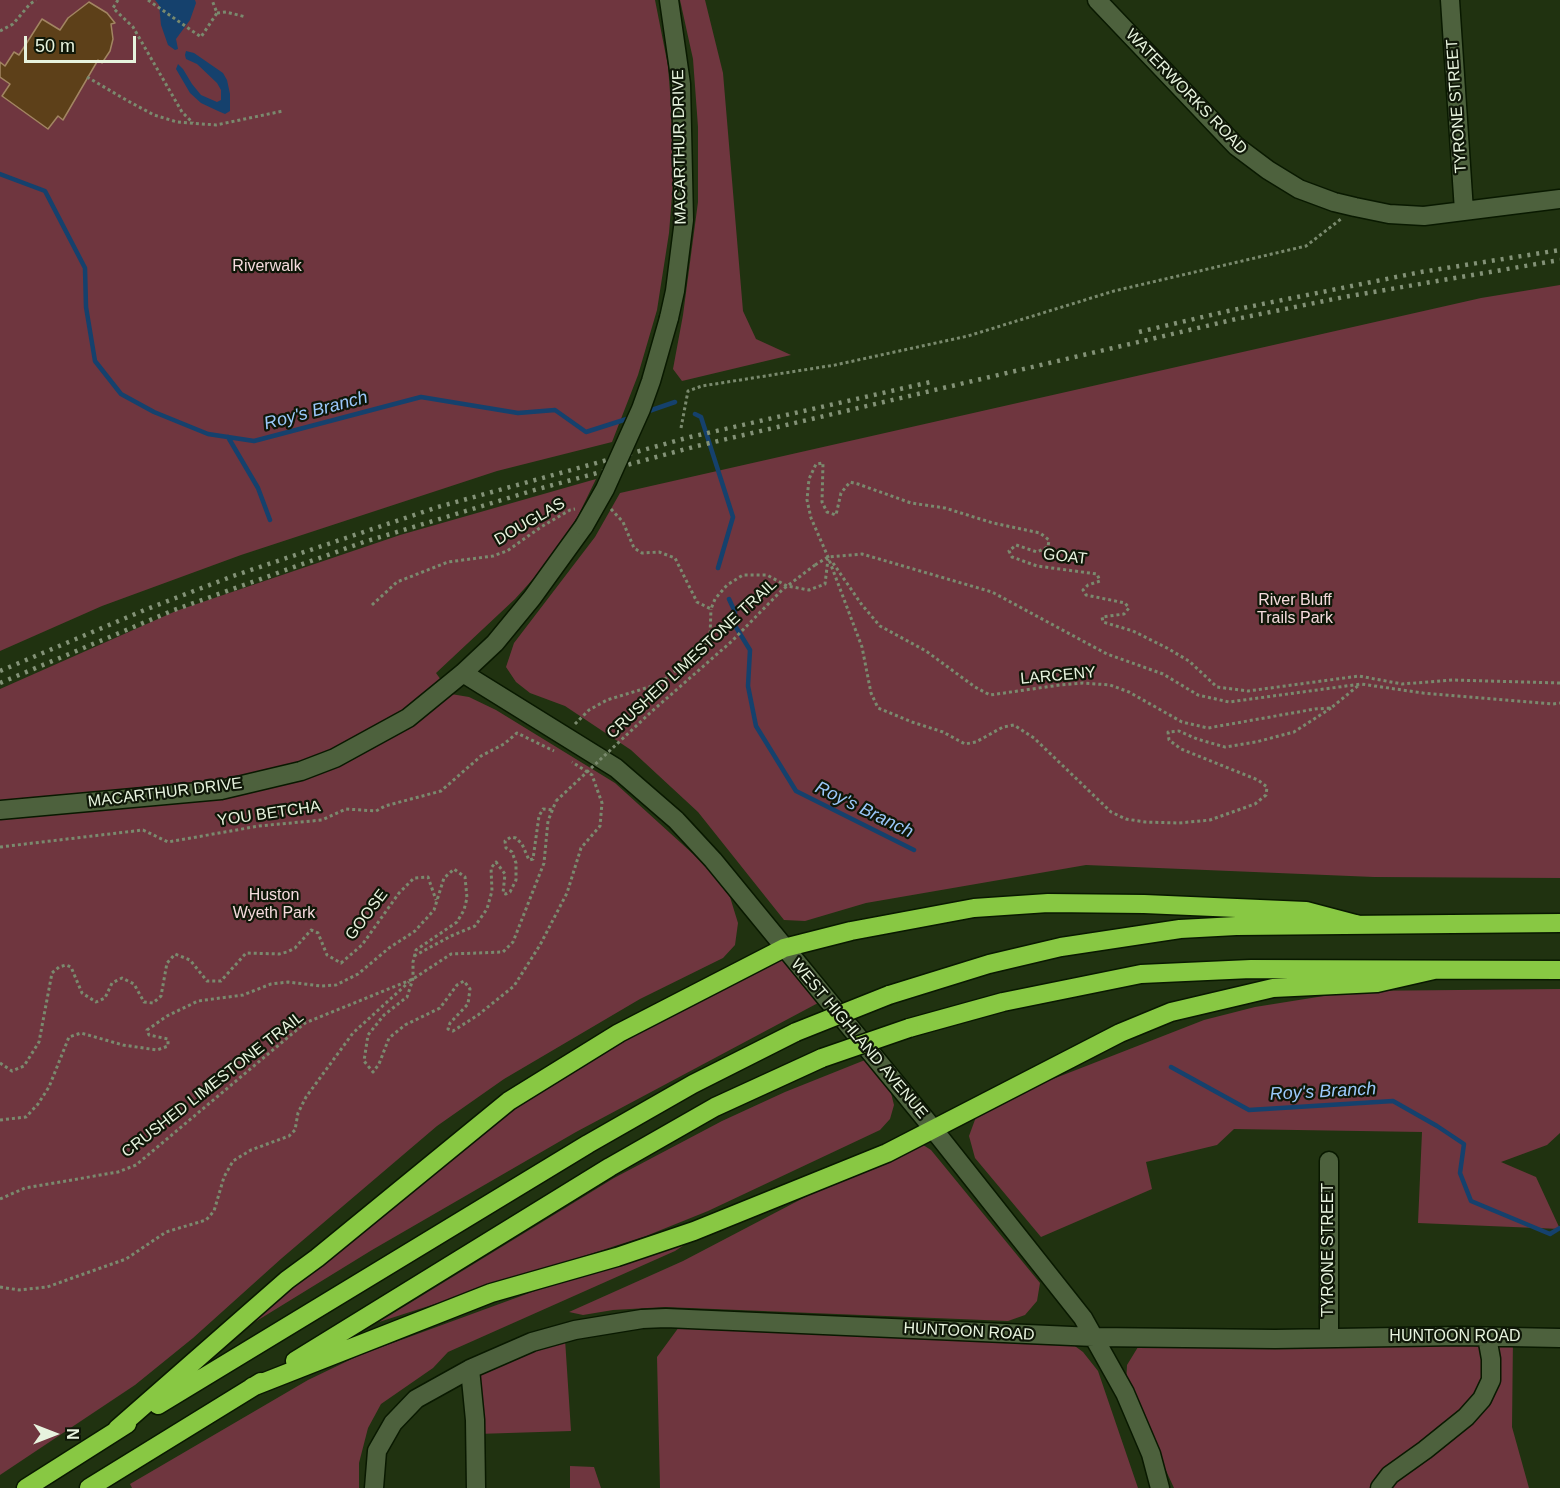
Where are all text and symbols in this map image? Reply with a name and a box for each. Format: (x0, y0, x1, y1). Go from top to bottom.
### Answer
scale bar (27, 24, 140, 62)
street label: WATERWORKS ROAD (1121, 25, 1251, 159)
text: 50 m (35, 36, 75, 56)
street label: TYRONE STREET (1443, 38, 1471, 174)
street label: MACARTHUR DRIVE (669, 69, 691, 225)
park label: Riverwalk (232, 257, 302, 277)
water label: Roy's Branch (262, 387, 370, 435)
street label: DOUGLAS (491, 494, 569, 550)
street label: GOAT (1042, 545, 1088, 569)
street label: CRUSHED LIMESTONE TRAIL (603, 575, 781, 743)
park label: River Bluff Trails Park (1257, 591, 1333, 629)
street label: LARCENY (1020, 663, 1096, 689)
street label: MACARTHUR DRIVE (87, 774, 243, 812)
water label: Roy's Branch (811, 777, 917, 843)
street label: YOU BETCHA (216, 797, 322, 831)
park label: Huston Wyeth Park (233, 886, 315, 924)
street label: GOOSE (342, 886, 392, 944)
street label: WEST HIGHLAND AVENUE (787, 955, 931, 1123)
street label: CRUSHED LIMESTONE TRAIL (118, 1008, 308, 1162)
water label: Roy's Branch (1269, 1078, 1377, 1106)
street label: TYRONE STREET (1319, 1183, 1339, 1317)
street label: HUNTOON ROAD (903, 1319, 1035, 1345)
street label: HUNTOON ROAD (1389, 1327, 1521, 1347)
north arrow (24, 1404, 84, 1464)
text: N (64, 1428, 81, 1440)

